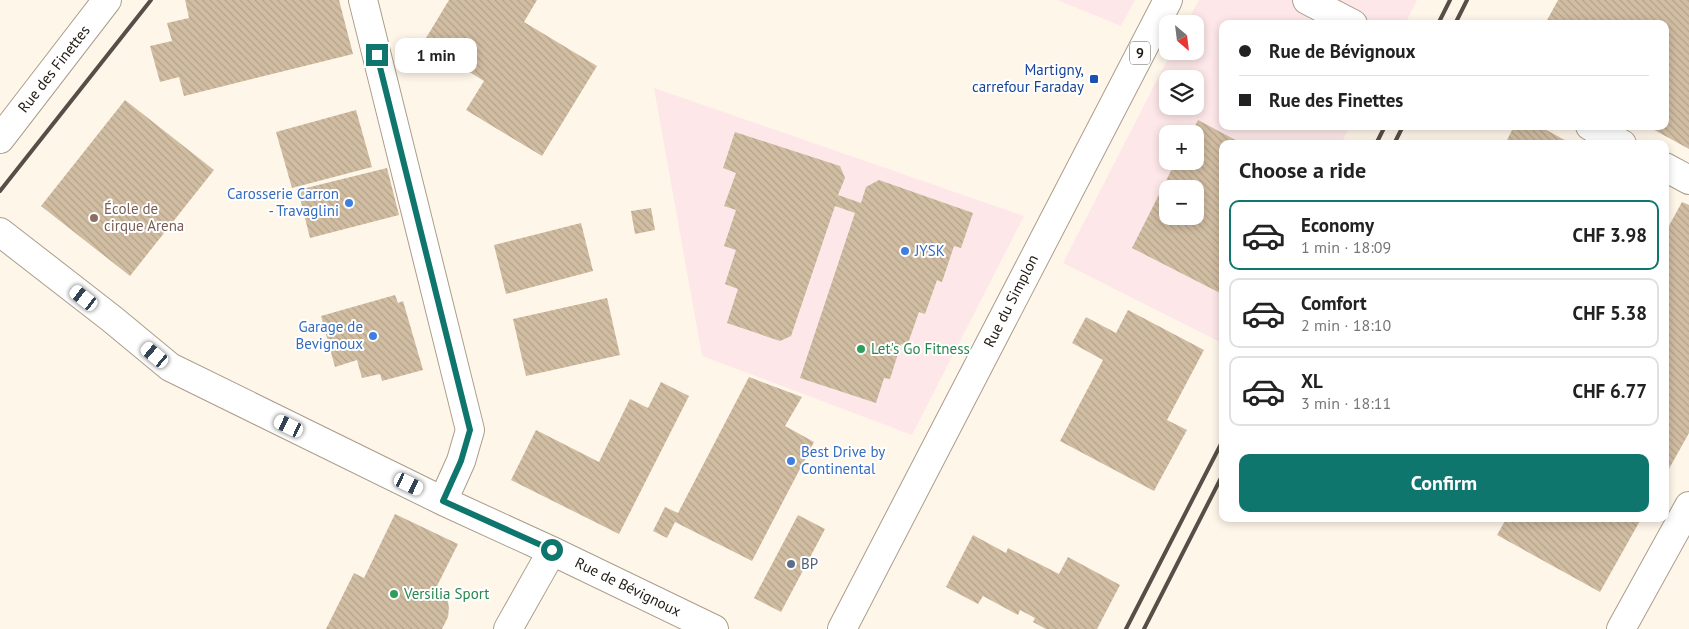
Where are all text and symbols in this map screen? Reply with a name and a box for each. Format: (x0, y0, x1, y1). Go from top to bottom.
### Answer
north arrow (1159, 15, 1204, 60)
map controls (1159, 15, 1204, 225)
street label: Rue des Finettes (13, 21, 94, 116)
callout: 1 min (394, 38, 477, 72)
text: Rue de Bévignoux (1269, 39, 1416, 63)
road number: 9 (1130, 42, 1150, 64)
route end (366, 44, 388, 66)
text: 1 min (416, 45, 456, 65)
place label: Martigny, carrefour Faraday (972, 60, 1084, 96)
button: layers (1159, 70, 1204, 115)
marker: Martigny, carrefour Faraday (1088, 73, 1100, 85)
text: Rue des Finettes (1269, 88, 1403, 112)
button: + (1159, 125, 1204, 170)
text: Choose a ride (1239, 156, 1366, 184)
button: − (1159, 180, 1204, 225)
place label: Carosserie Carron - Travaglini (227, 184, 339, 220)
marker: Carosserie Carron - Travaglini (343, 197, 355, 209)
place label: École de cirque Arena (104, 199, 184, 235)
marker: École de cirque Arena (88, 212, 100, 224)
icon: car (1241, 213, 1286, 258)
text: Economy (1301, 213, 1374, 237)
text: CHF 3.98 (1573, 223, 1647, 247)
text: 1 min · 18:09 (1301, 237, 1391, 257)
place label: JYSK (914, 241, 945, 260)
marker: JYSK (899, 245, 911, 257)
street label: Rue du Simplon (979, 251, 1042, 350)
car (67, 283, 100, 313)
icon: car (1241, 291, 1286, 336)
text: Comfort (1301, 291, 1367, 315)
text: CHF 5.38 (1573, 301, 1647, 325)
text: 2 min · 18:10 (1301, 315, 1391, 335)
place label: Garage de Bevignoux (296, 317, 363, 353)
marker: Garage de Bevignoux (367, 330, 379, 342)
place label: Let's Go Fitness (871, 339, 970, 358)
car (138, 340, 171, 370)
marker: Let's Go Fitness (855, 343, 867, 355)
icon: car (1241, 369, 1286, 414)
text: XL (1301, 369, 1323, 393)
text: CHF 6.77 (1573, 379, 1647, 403)
text: 3 min · 18:11 (1301, 393, 1391, 413)
car (272, 413, 305, 439)
place label: Best Drive by Continental (801, 442, 885, 478)
button: Confirm (1239, 454, 1649, 512)
marker: Best Drive by Continental (785, 455, 797, 467)
car (392, 471, 425, 497)
route start (541, 539, 563, 561)
street label: Rue de Bévignoux (572, 553, 685, 621)
place label: BP (801, 554, 818, 573)
marker: BP (785, 558, 797, 570)
place label: Versilia Sport (403, 584, 489, 603)
marker: Versilia Sport (388, 588, 400, 600)

